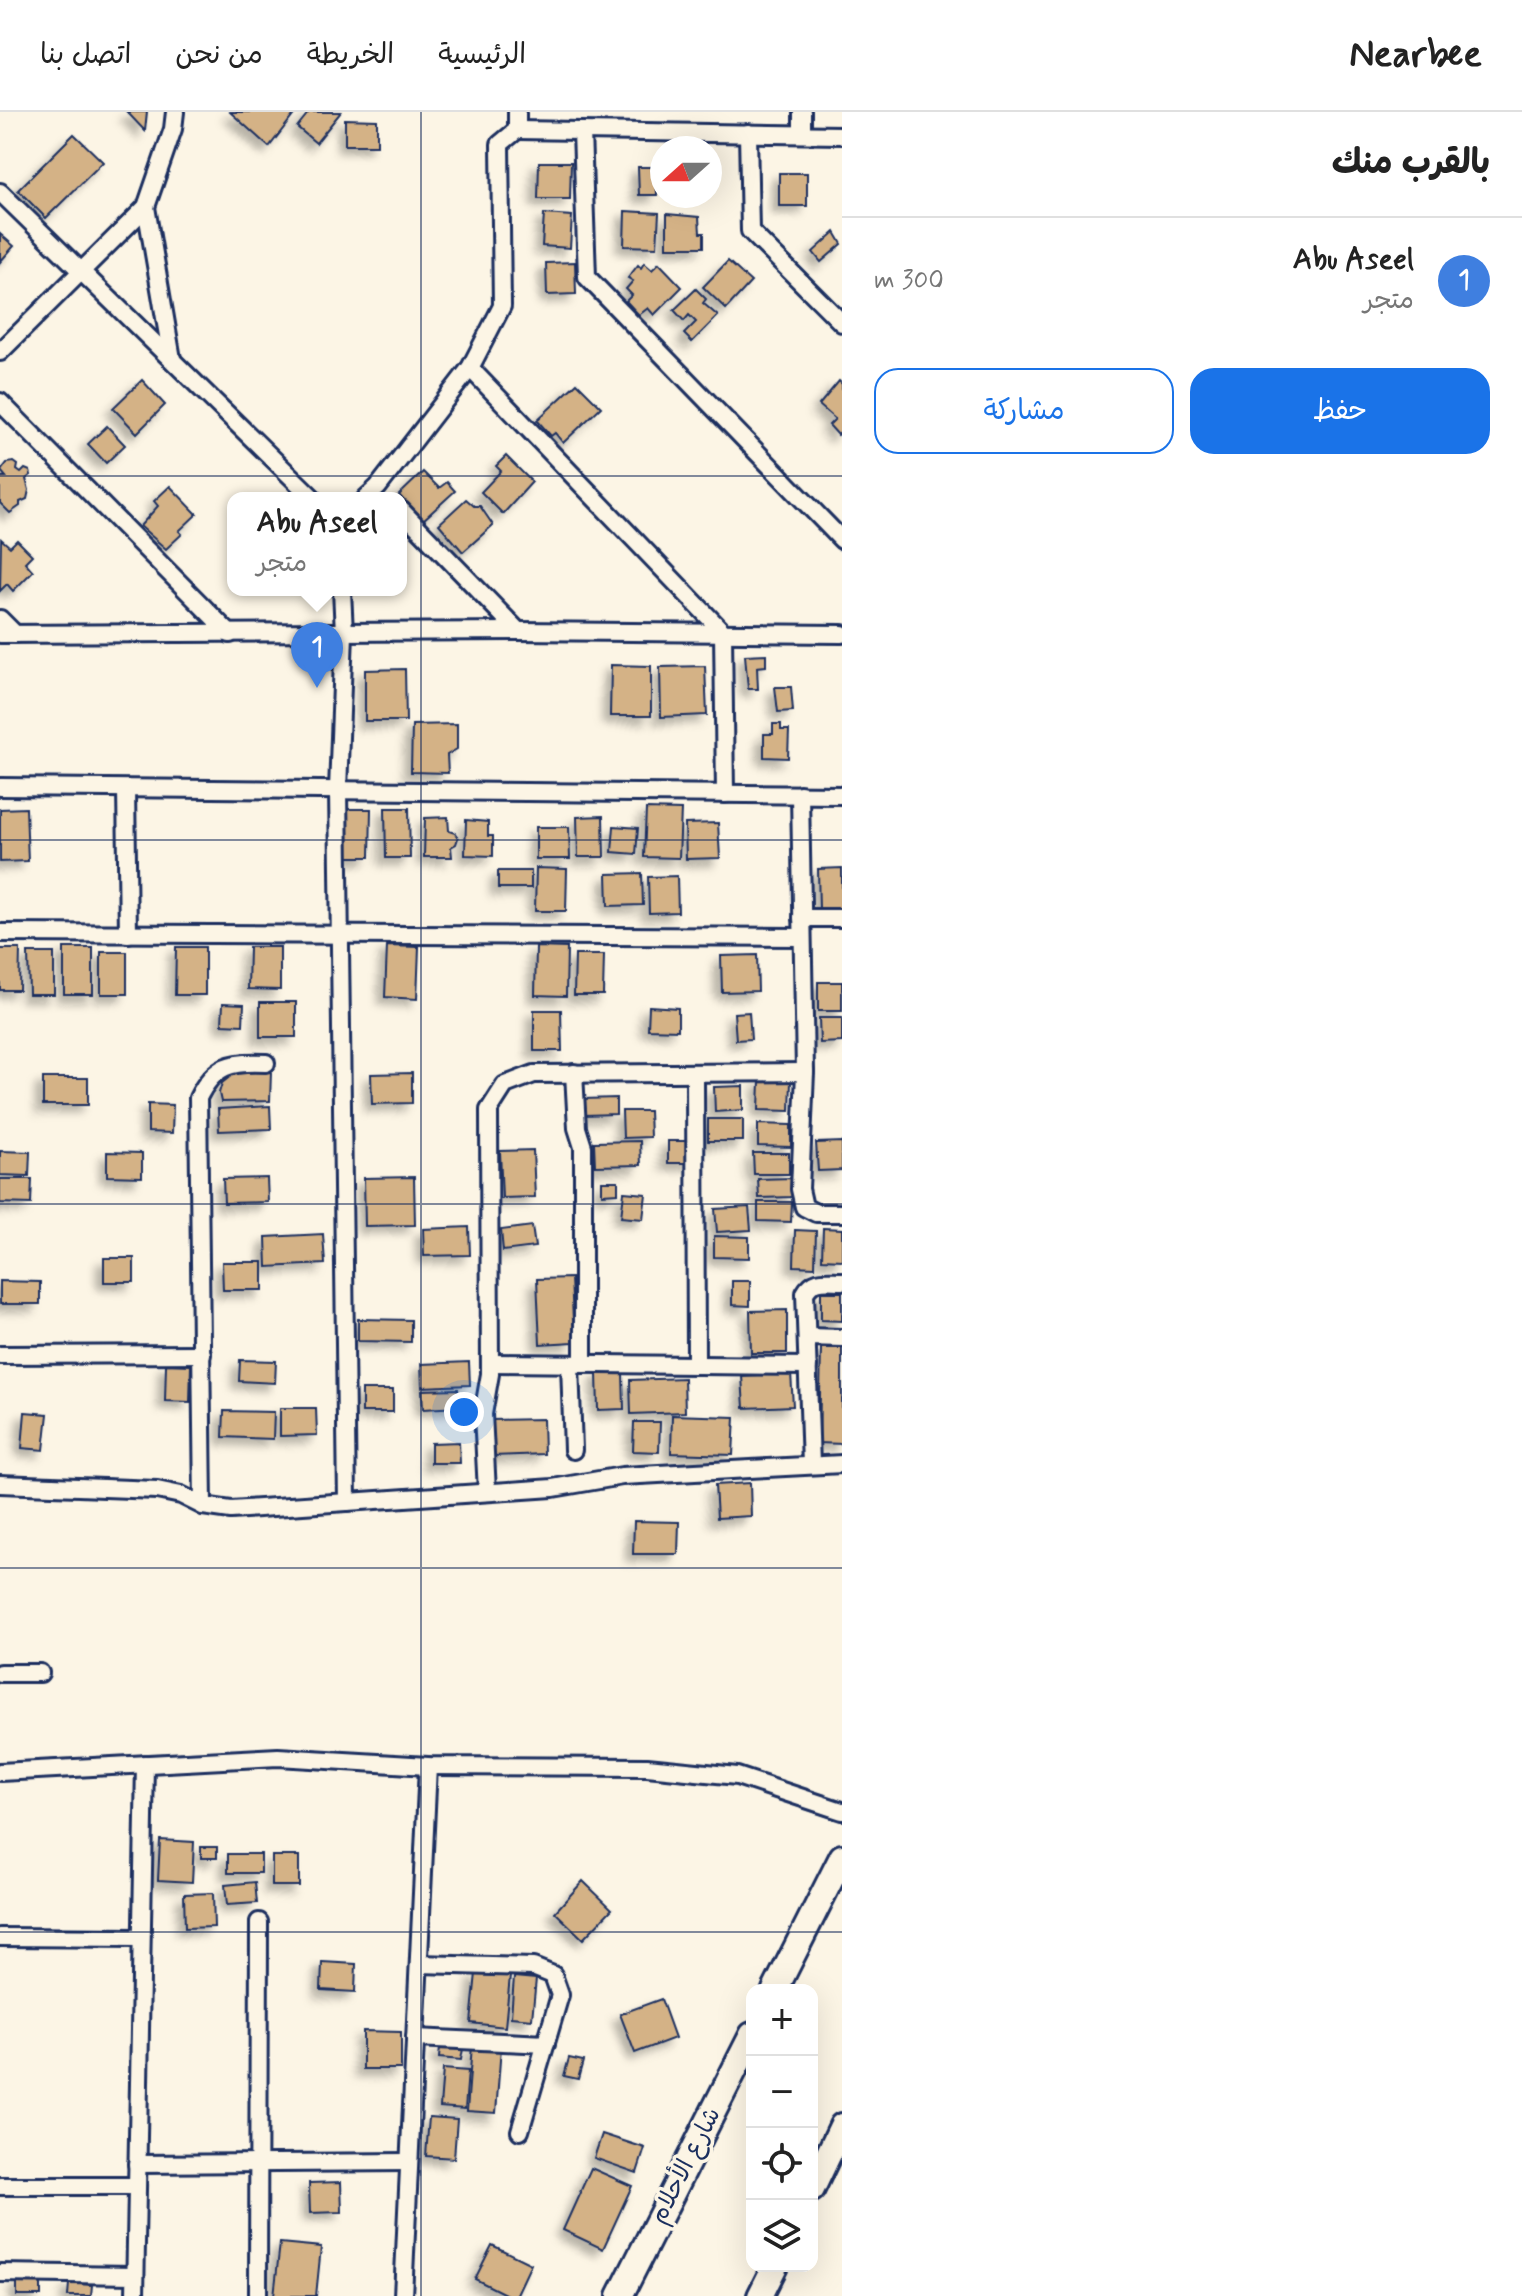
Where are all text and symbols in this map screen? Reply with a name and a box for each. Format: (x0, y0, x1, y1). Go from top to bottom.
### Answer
text: Nearbee (1349, 31, 1482, 80)
text: اتصل بنا (40, 37, 131, 74)
text: من نحن (175, 37, 263, 74)
text: الخريطة (307, 37, 394, 74)
text: الرئيسية (438, 37, 526, 74)
north arrow (650, 136, 722, 208)
text: بالقرب منك (1332, 141, 1490, 186)
text: Abu Aseel (1293, 240, 1414, 279)
text: 300 m (874, 264, 944, 298)
text: 1 (1458, 264, 1470, 298)
text: متجر (1363, 284, 1414, 318)
button: مشاركة (874, 368, 1174, 454)
button: حفظ (1190, 368, 1490, 454)
popup (227, 492, 407, 596)
text: Abu Aseel (256, 503, 378, 542)
text: متجر (256, 547, 307, 581)
pin: 1 (291, 622, 343, 688)
your location (444, 1392, 484, 1432)
map controls (746, 1984, 818, 2272)
button: + (746, 1984, 818, 2056)
button: − (746, 2056, 818, 2128)
street label: شارع الأحلام (641, 2101, 729, 2230)
button: locate (746, 2128, 818, 2200)
button: layers (746, 2200, 818, 2272)

